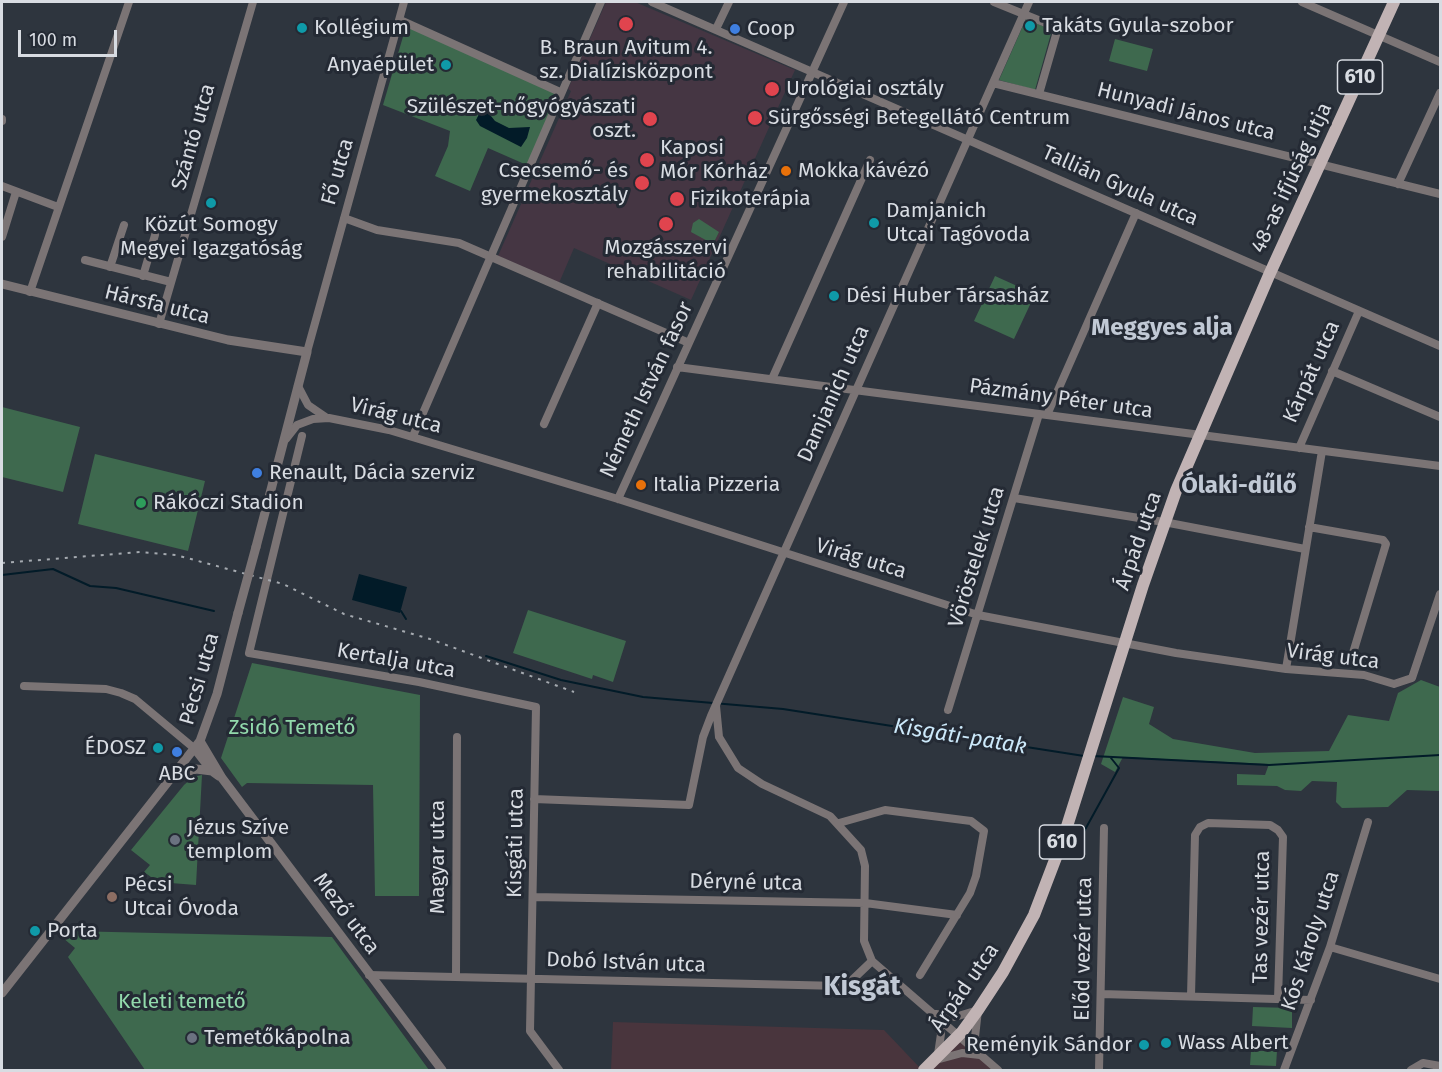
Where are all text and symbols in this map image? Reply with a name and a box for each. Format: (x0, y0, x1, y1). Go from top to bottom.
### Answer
place label: Takáts Gyula-szobor (1042, 13, 1234, 39)
place label: Kollégium (314, 15, 409, 41)
marker: B. Braun Avitum 4. sz. Dialízisközpont (617, 15, 635, 33)
place label: Coop (747, 16, 795, 42)
scale bar (21, 18, 120, 56)
marker: Takáts Gyula-szobor (1023, 19, 1037, 33)
marker: Kollégium (295, 21, 309, 35)
marker: Coop (728, 22, 742, 36)
text: 100 m (29, 29, 77, 51)
place label: B. Braun Avitum 4. sz. Dialízisközpont (539, 35, 713, 85)
place label: Anyaépület (327, 52, 434, 78)
marker: Anyaépület (439, 58, 453, 72)
road number: 610 (1338, 60, 1382, 94)
place label: Urológiai osztály (786, 76, 944, 102)
street label: Hunyadi János utca (1094, 78, 1278, 146)
marker: Urológiai osztály (763, 80, 781, 98)
street label: Szántó utca (167, 81, 221, 193)
place label: Szülészet-nőgyógyászati oszt. (407, 94, 636, 144)
street label: 48-as ifjúság útja (1246, 99, 1338, 257)
place label: Sürgősségi Betegellátó Centrum (768, 105, 1070, 131)
marker: Sürgősségi Betegellátó Centrum (746, 109, 764, 127)
marker: Szülészet-nőgyógyászati oszt. (641, 110, 659, 128)
place label: Kaposi Mór Kórház (660, 135, 768, 185)
street label: Fő utca (316, 136, 360, 208)
street label: Tallián Gyula utca (1038, 140, 1202, 232)
marker: Kaposi Mór Kórház (638, 151, 656, 169)
place label: Csecsemő- és gyermekosztály (481, 158, 628, 208)
place label: Mokka kávézó (798, 158, 929, 184)
marker: Mokka kávézó (779, 164, 793, 178)
marker: Csecsemő- és gyermekosztály (633, 174, 651, 192)
place label: Fizikoterápia (690, 186, 811, 212)
marker: Fizikoterápia (668, 190, 686, 208)
marker: Közút Somogy Megyei Igazgatóság (204, 196, 218, 210)
place label: Damjanich Utcai Tagóvoda (886, 198, 1030, 248)
place label: Közút Somogy Megyei Igazgatóság (120, 212, 302, 262)
marker: Mozgásszervi rehabilitáció (657, 215, 675, 233)
marker: Damjanich Utcai Tagóvoda (867, 216, 881, 230)
place label: Mozgásszervi rehabilitáció (604, 235, 728, 285)
street label: Hársfa utca (102, 280, 212, 330)
place label: Dési Huber Társasház (846, 283, 1049, 309)
marker: Dési Huber Társasház (827, 289, 841, 303)
street label: Németh István fasor (595, 298, 699, 482)
district label: Meggyes alja (1091, 314, 1233, 342)
street label: Kárpát utca (1278, 317, 1346, 427)
street label: Damjanich utca (793, 322, 875, 466)
street label: Pázmány Péter utca (968, 374, 1154, 424)
street label: Virág utca (348, 392, 444, 440)
place label: Renault, Dácia szerviz (269, 460, 475, 486)
marker: Renault, Dácia szerviz (250, 466, 264, 480)
place label: Italia Pizzeria (653, 472, 780, 498)
district label: Ólaki-dűlő (1181, 472, 1297, 500)
marker: Italia Pizzeria (634, 478, 648, 492)
street label: Vöröstelek utca (944, 483, 1010, 631)
street label: Árpád utca (1110, 488, 1168, 594)
place label: Rákóczi Stadion (153, 490, 304, 516)
marker: Rákóczi Stadion (134, 496, 148, 510)
street label: Virág utca (813, 533, 909, 585)
street label: Pécsi utca (175, 630, 225, 728)
street label: Kertalja utca (335, 638, 457, 684)
street label: Virág utca (1285, 639, 1381, 675)
water label: Kisgáti-patak (892, 713, 1028, 761)
park label: Zsidó Temető (229, 715, 355, 741)
place label: ÉDOSZ (85, 735, 146, 761)
marker: ÉDOSZ (151, 741, 165, 755)
marker: ABC (170, 745, 184, 759)
place label: ABC (159, 761, 195, 787)
street label: Kisgáti utca (502, 788, 530, 898)
street label: Magyar utca (425, 800, 451, 914)
place label: Jézus Szíve templom (187, 815, 289, 865)
road number: 610 (1040, 825, 1084, 859)
marker: Jézus Szíve templom (168, 833, 182, 847)
street label: Tas vezér utca (1248, 850, 1276, 984)
street label: Mező utca (307, 868, 385, 960)
street label: Kós Károly utca (1277, 868, 1345, 1014)
street label: Déryné utca (689, 869, 803, 897)
place label: Pécsi Utcai Óvoda (124, 872, 239, 922)
street label: Előd vezér utca (1070, 877, 1098, 1021)
marker: Pécsi Utcai Óvoda (105, 890, 119, 904)
place label: Porta (47, 918, 98, 944)
marker: Porta (28, 924, 42, 938)
street label: Árpád utca (925, 939, 1005, 1037)
street label: Dobó István utca (546, 948, 706, 978)
district label: Kisgát (823, 971, 901, 1003)
park label: Keleti temető (118, 989, 246, 1015)
place label: Temetőkápolna (204, 1025, 351, 1051)
place label: Wass Albert (1178, 1030, 1289, 1056)
marker: Temetőkápolna (185, 1031, 199, 1045)
place label: Reményik Sándor (966, 1032, 1132, 1058)
marker: Wass Albert (1159, 1036, 1173, 1050)
marker: Reményik Sándor (1137, 1038, 1151, 1052)

